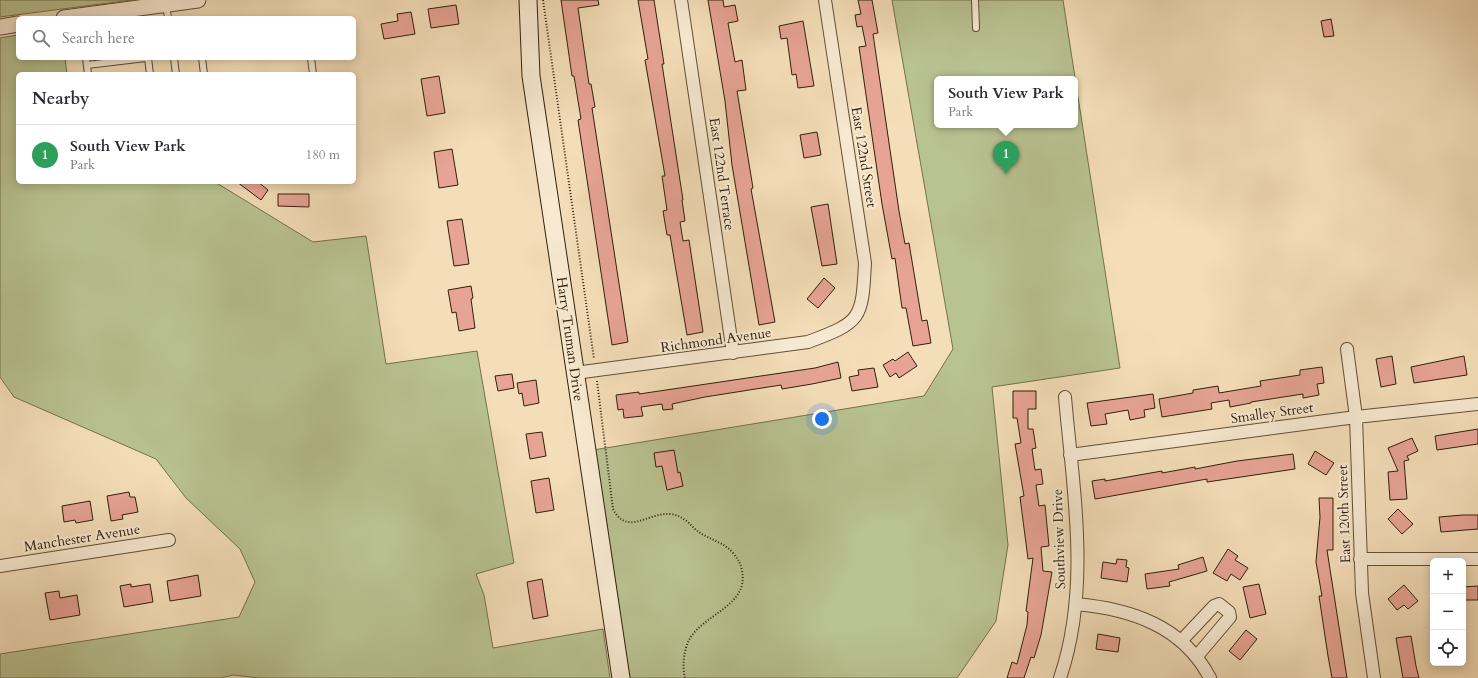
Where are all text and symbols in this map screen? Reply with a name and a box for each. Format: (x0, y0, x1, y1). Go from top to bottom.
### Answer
search box (16, 16, 356, 60)
icon: search (30, 27, 52, 49)
text: Search here (62, 28, 135, 48)
popup (934, 76, 1078, 128)
text: South View Park (948, 83, 1064, 103)
text: Nearby (32, 87, 89, 110)
text: Park (948, 103, 973, 121)
street label: East 122nd Street (847, 105, 881, 209)
street label: East 122nd Terrace (705, 116, 739, 232)
text: South View Park (70, 136, 186, 156)
pin: 1 (993, 141, 1019, 174)
text: 1 (42, 146, 48, 164)
text: 180 m (306, 146, 340, 164)
text: Park (70, 156, 95, 174)
street label: Harry Truman Drive (552, 275, 588, 403)
street label: Richmond Avenue (659, 323, 773, 357)
street label: Smalley Street (1229, 398, 1315, 428)
your location (812, 409, 832, 429)
street label: East 120th Street (1333, 464, 1355, 564)
street label: Southview Drive (1048, 488, 1070, 590)
street label: Manchester Avenue (23, 519, 141, 557)
map controls (1430, 558, 1466, 666)
button: + (1430, 558, 1466, 594)
button: − (1430, 594, 1466, 630)
button: locate (1430, 630, 1466, 666)

